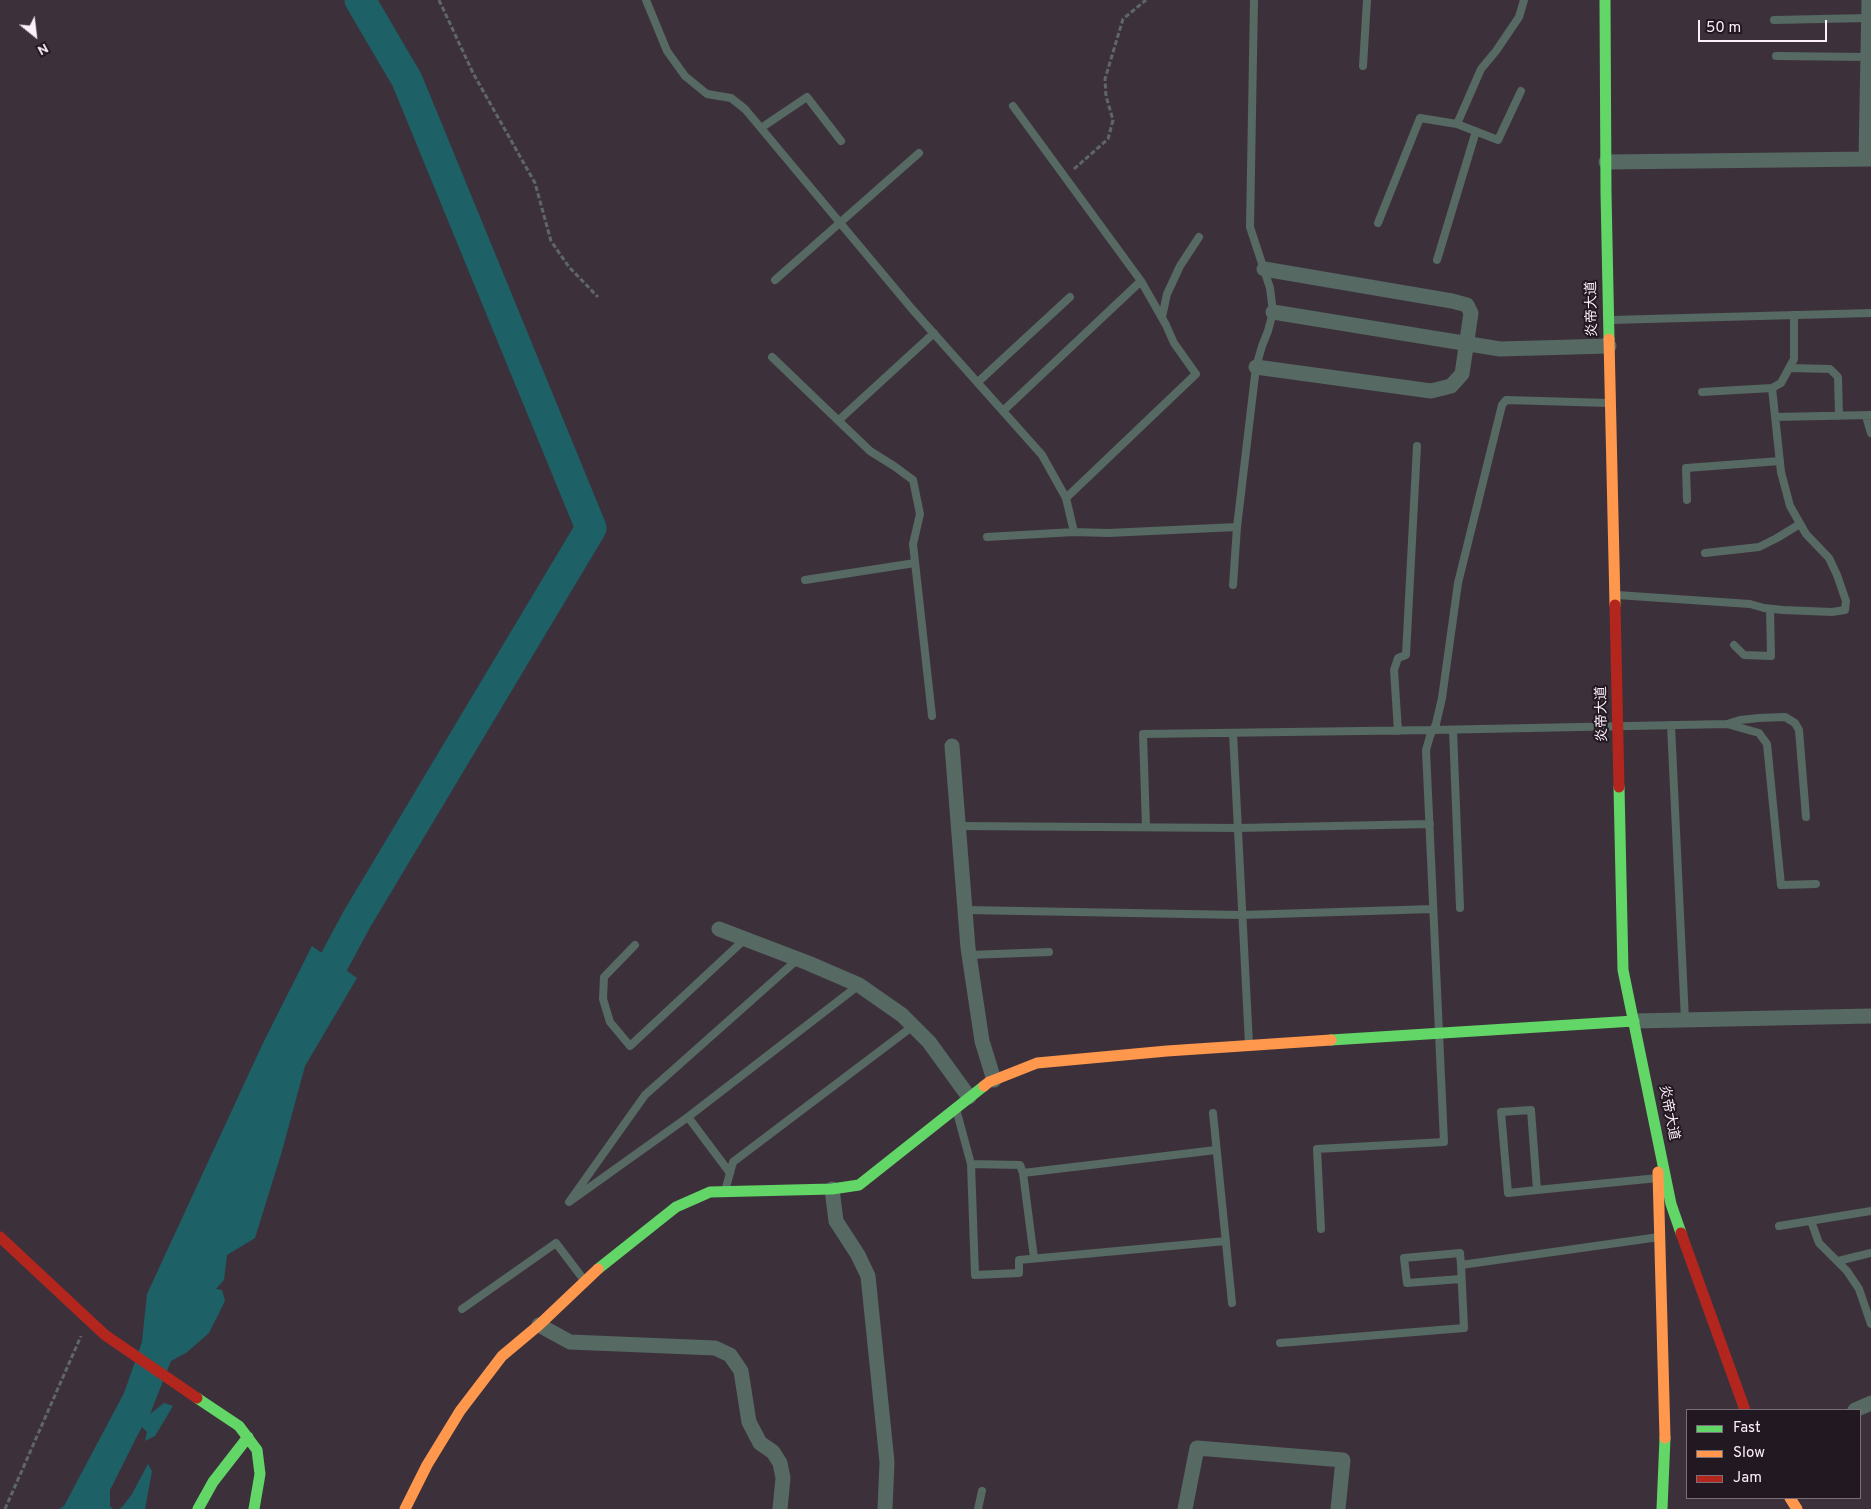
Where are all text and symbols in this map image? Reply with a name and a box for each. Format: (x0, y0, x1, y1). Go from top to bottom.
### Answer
north arrow (10, 10, 60, 60)
scale bar (1701, 10, 1830, 42)
text: 50 m (1706, 19, 1741, 38)
text: N (34, 39, 51, 58)
street label: 炎帝大道 (1584, 281, 1602, 337)
street label: 炎帝大道 (1594, 686, 1612, 742)
street label: 炎帝大道 (1654, 1084, 1682, 1142)
legend (1686, 1409, 1861, 1499)
text: Fast (1733, 1419, 1761, 1438)
text: Slow (1733, 1444, 1765, 1463)
text: Jam (1733, 1469, 1762, 1488)

